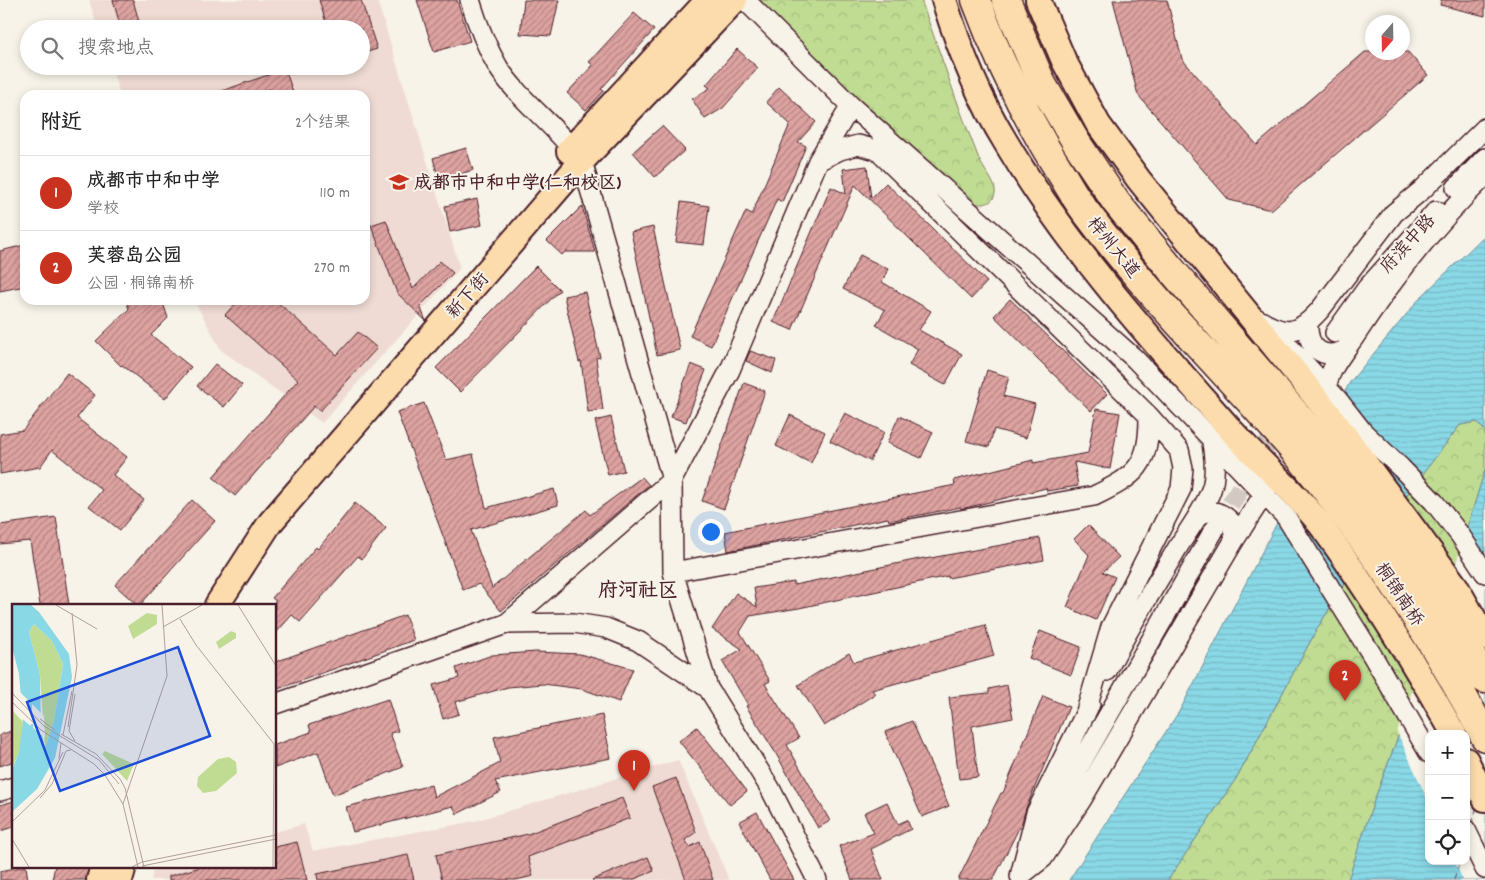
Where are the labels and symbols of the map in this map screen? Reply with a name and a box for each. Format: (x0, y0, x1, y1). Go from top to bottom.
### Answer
north arrow (1365, 15, 1410, 60)
school or university icon: 成都市中和中学(仁和校区) (388, 171, 410, 193)
place label: 成都市中和中学(仁和校区) (414, 172, 621, 197)
street label: 府滨中路 (1375, 210, 1442, 280)
street label: 梓州大道 (1080, 213, 1144, 284)
street label: 新下街 (442, 268, 496, 325)
your location (698, 519, 724, 545)
street label: 桐锦南桥 (1367, 559, 1428, 632)
district label: 府河社区 (598, 578, 678, 606)
inset map (12, 604, 276, 868)
pin: 2 (1329, 660, 1361, 701)
pin: 1 (618, 750, 650, 791)

